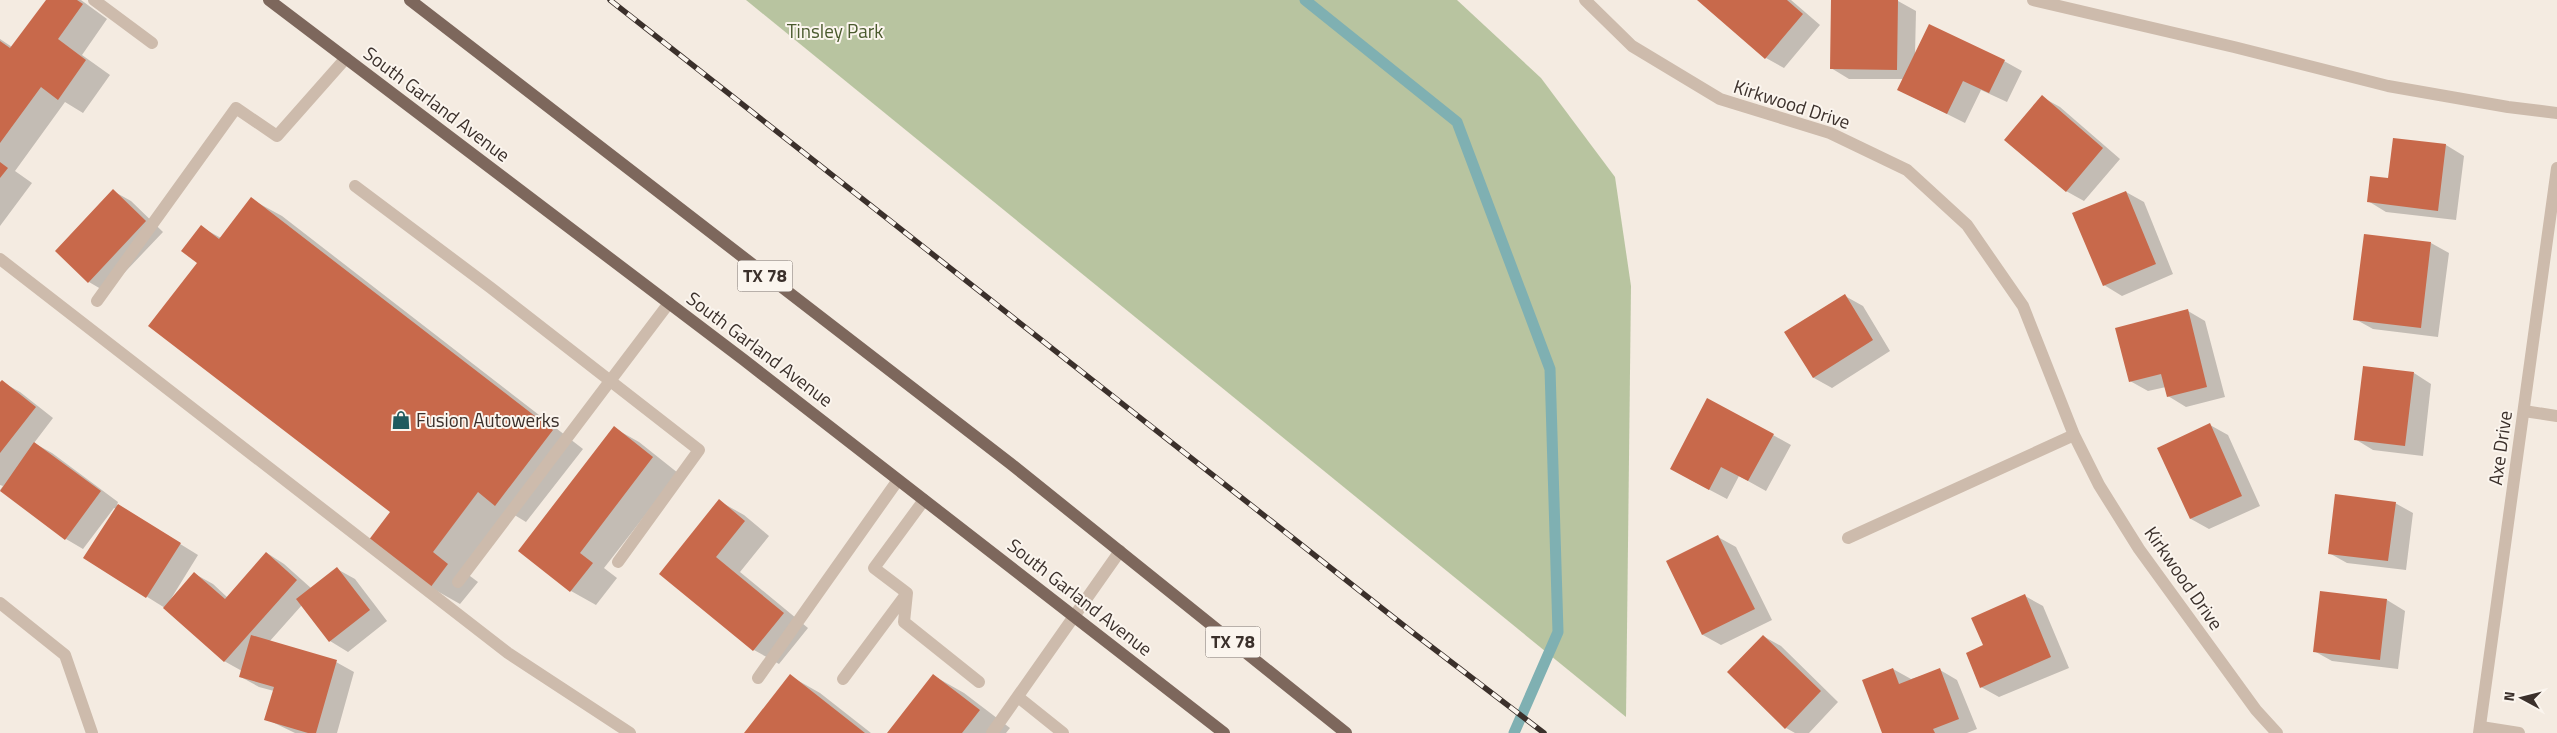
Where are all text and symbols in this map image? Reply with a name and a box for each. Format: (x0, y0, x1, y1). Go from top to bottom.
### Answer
park label: Tinsley Park (787, 16, 883, 45)
street label: South Garland Avenue (358, 39, 517, 168)
street label: Kirkwood Drive (1730, 71, 1854, 136)
road number: TX 78 (738, 260, 792, 292)
street label: South Garland Avenue (681, 284, 840, 413)
place label: Fusion Autowerks (416, 405, 560, 434)
shop icon: Fusion Autowerks (390, 409, 412, 431)
street label: Axe Drive (2480, 409, 2519, 487)
street label: Kirkwood Drive (2138, 520, 2231, 636)
street label: South Garland Avenue (1002, 531, 1159, 663)
road number: TX 78 (1206, 626, 1260, 658)
north arrow (2497, 673, 2547, 723)
text: N (2498, 690, 2520, 702)

